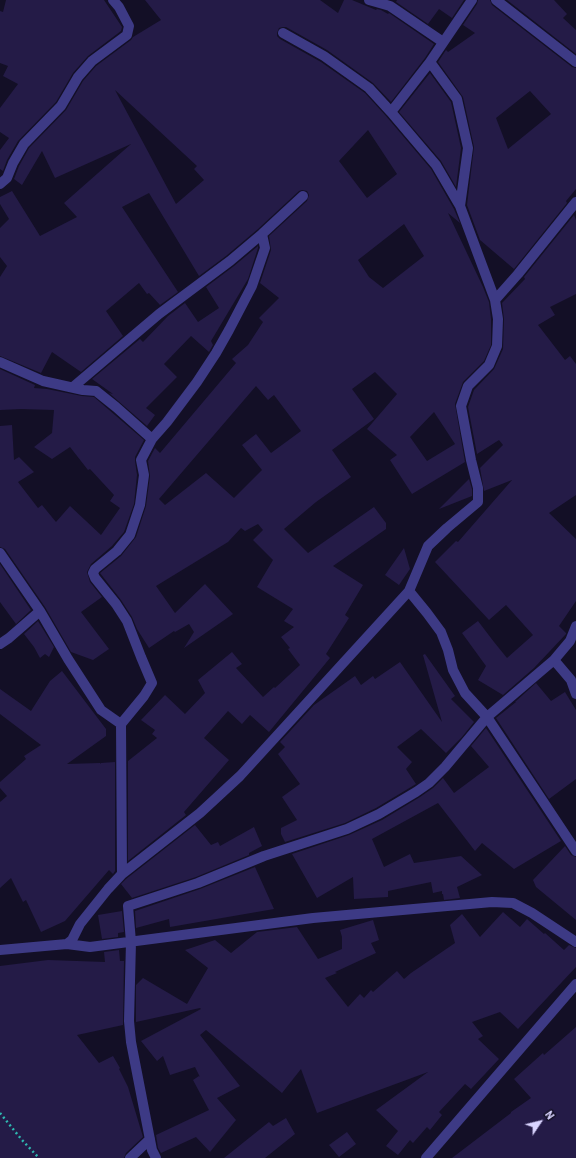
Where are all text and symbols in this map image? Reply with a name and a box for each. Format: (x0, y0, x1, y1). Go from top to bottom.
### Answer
north arrow (520, 1102, 560, 1142)
text: N (543, 1108, 558, 1122)

